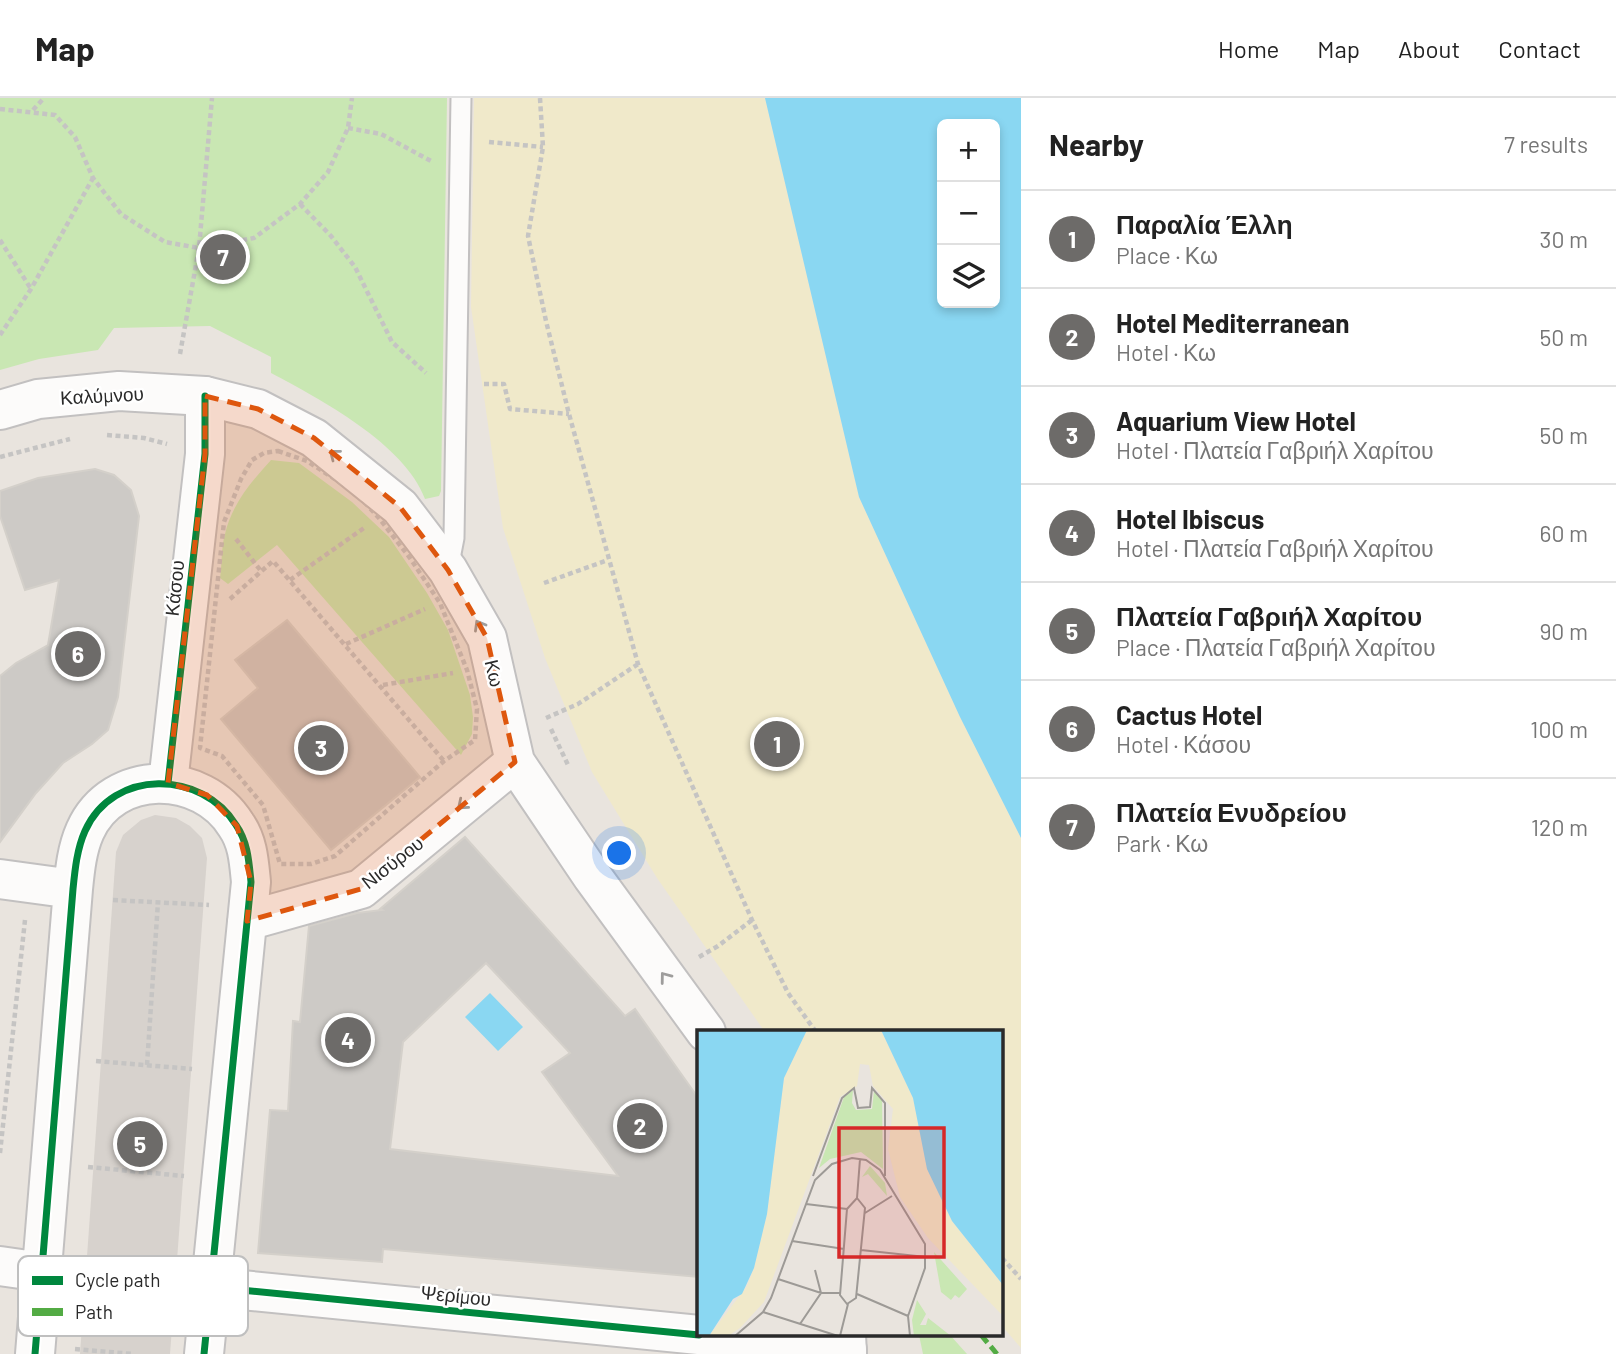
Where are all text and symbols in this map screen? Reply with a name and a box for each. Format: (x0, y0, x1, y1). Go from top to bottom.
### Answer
text: Map (35, 28, 95, 68)
text: Home (1218, 34, 1279, 63)
text: Map (1317, 34, 1360, 63)
text: About (1398, 34, 1460, 63)
text: Contact (1498, 34, 1581, 63)
map controls (937, 119, 1000, 308)
button: + (937, 119, 1000, 182)
text: Nearby (1049, 126, 1144, 162)
text: 7 results (1504, 130, 1588, 158)
button: − (937, 182, 1000, 245)
text: Παραλία Έλλη (1116, 208, 1293, 239)
text: 1 (1068, 225, 1076, 253)
text: 30 m (1540, 225, 1588, 253)
pin: 7 (200, 231, 246, 283)
text: Place · Κω (1116, 241, 1218, 269)
button: layers (937, 245, 1000, 308)
text: Hotel Mediterranean (1116, 307, 1350, 338)
text: 2 (1066, 323, 1078, 351)
text: 50 m (1540, 323, 1588, 351)
text: Hotel · Κω (1116, 338, 1216, 366)
street label: Καλύμνου (60, 381, 144, 409)
text: Aquarium View Hotel (1116, 405, 1356, 436)
text: 3 (1066, 421, 1078, 449)
text: 50 m (1540, 421, 1588, 449)
text: Hotel · Πλατεία Γαβριήλ Χαρίτου (1116, 436, 1434, 464)
one-way arrow (329, 449, 341, 462)
text: Hotel Ibiscus (1116, 503, 1264, 534)
text: 4 (1065, 519, 1079, 547)
text: 60 m (1540, 519, 1588, 547)
text: Hotel · Πλατεία Γαβριήλ Χαρίτου (1116, 534, 1434, 562)
street label: Κάσου (160, 559, 188, 617)
text: Πλατεία Γαβριήλ Χαρίτου (1116, 600, 1422, 631)
text: 5 (1066, 617, 1078, 645)
text: 90 m (1539, 617, 1588, 645)
one-way arrow (474, 620, 487, 632)
pin: 6 (55, 628, 101, 680)
text: Place · Πλατεία Γαβριήλ Χαρίτου (1116, 633, 1435, 661)
street label: Κω (481, 657, 509, 689)
text: Cactus Hotel (1116, 699, 1262, 730)
text: 6 (1066, 715, 1078, 743)
text: 100 m (1530, 715, 1588, 743)
pin: 1 (754, 718, 800, 770)
pin: 3 (298, 722, 344, 774)
text: Hotel · Κάσου (1116, 730, 1251, 758)
text: Πλατεία Ενυδρείου (1116, 796, 1347, 827)
one-way arrow (458, 797, 471, 809)
text: 7 (1066, 813, 1078, 841)
text: 120 m (1531, 813, 1588, 841)
text: Park · Κω (1116, 829, 1208, 857)
street label: Νισύρου (357, 831, 427, 893)
your location (602, 836, 636, 870)
one-way arrow (661, 973, 673, 985)
pin: 4 (325, 1014, 371, 1066)
inset map (697, 1030, 1004, 1336)
pin: 2 (617, 1100, 663, 1152)
pin: 5 (117, 1118, 163, 1170)
legend (18, 1256, 248, 1336)
text: Cycle path (75, 1268, 160, 1291)
street label: Ψερίμου (420, 1280, 492, 1310)
text: Path (75, 1300, 113, 1323)

